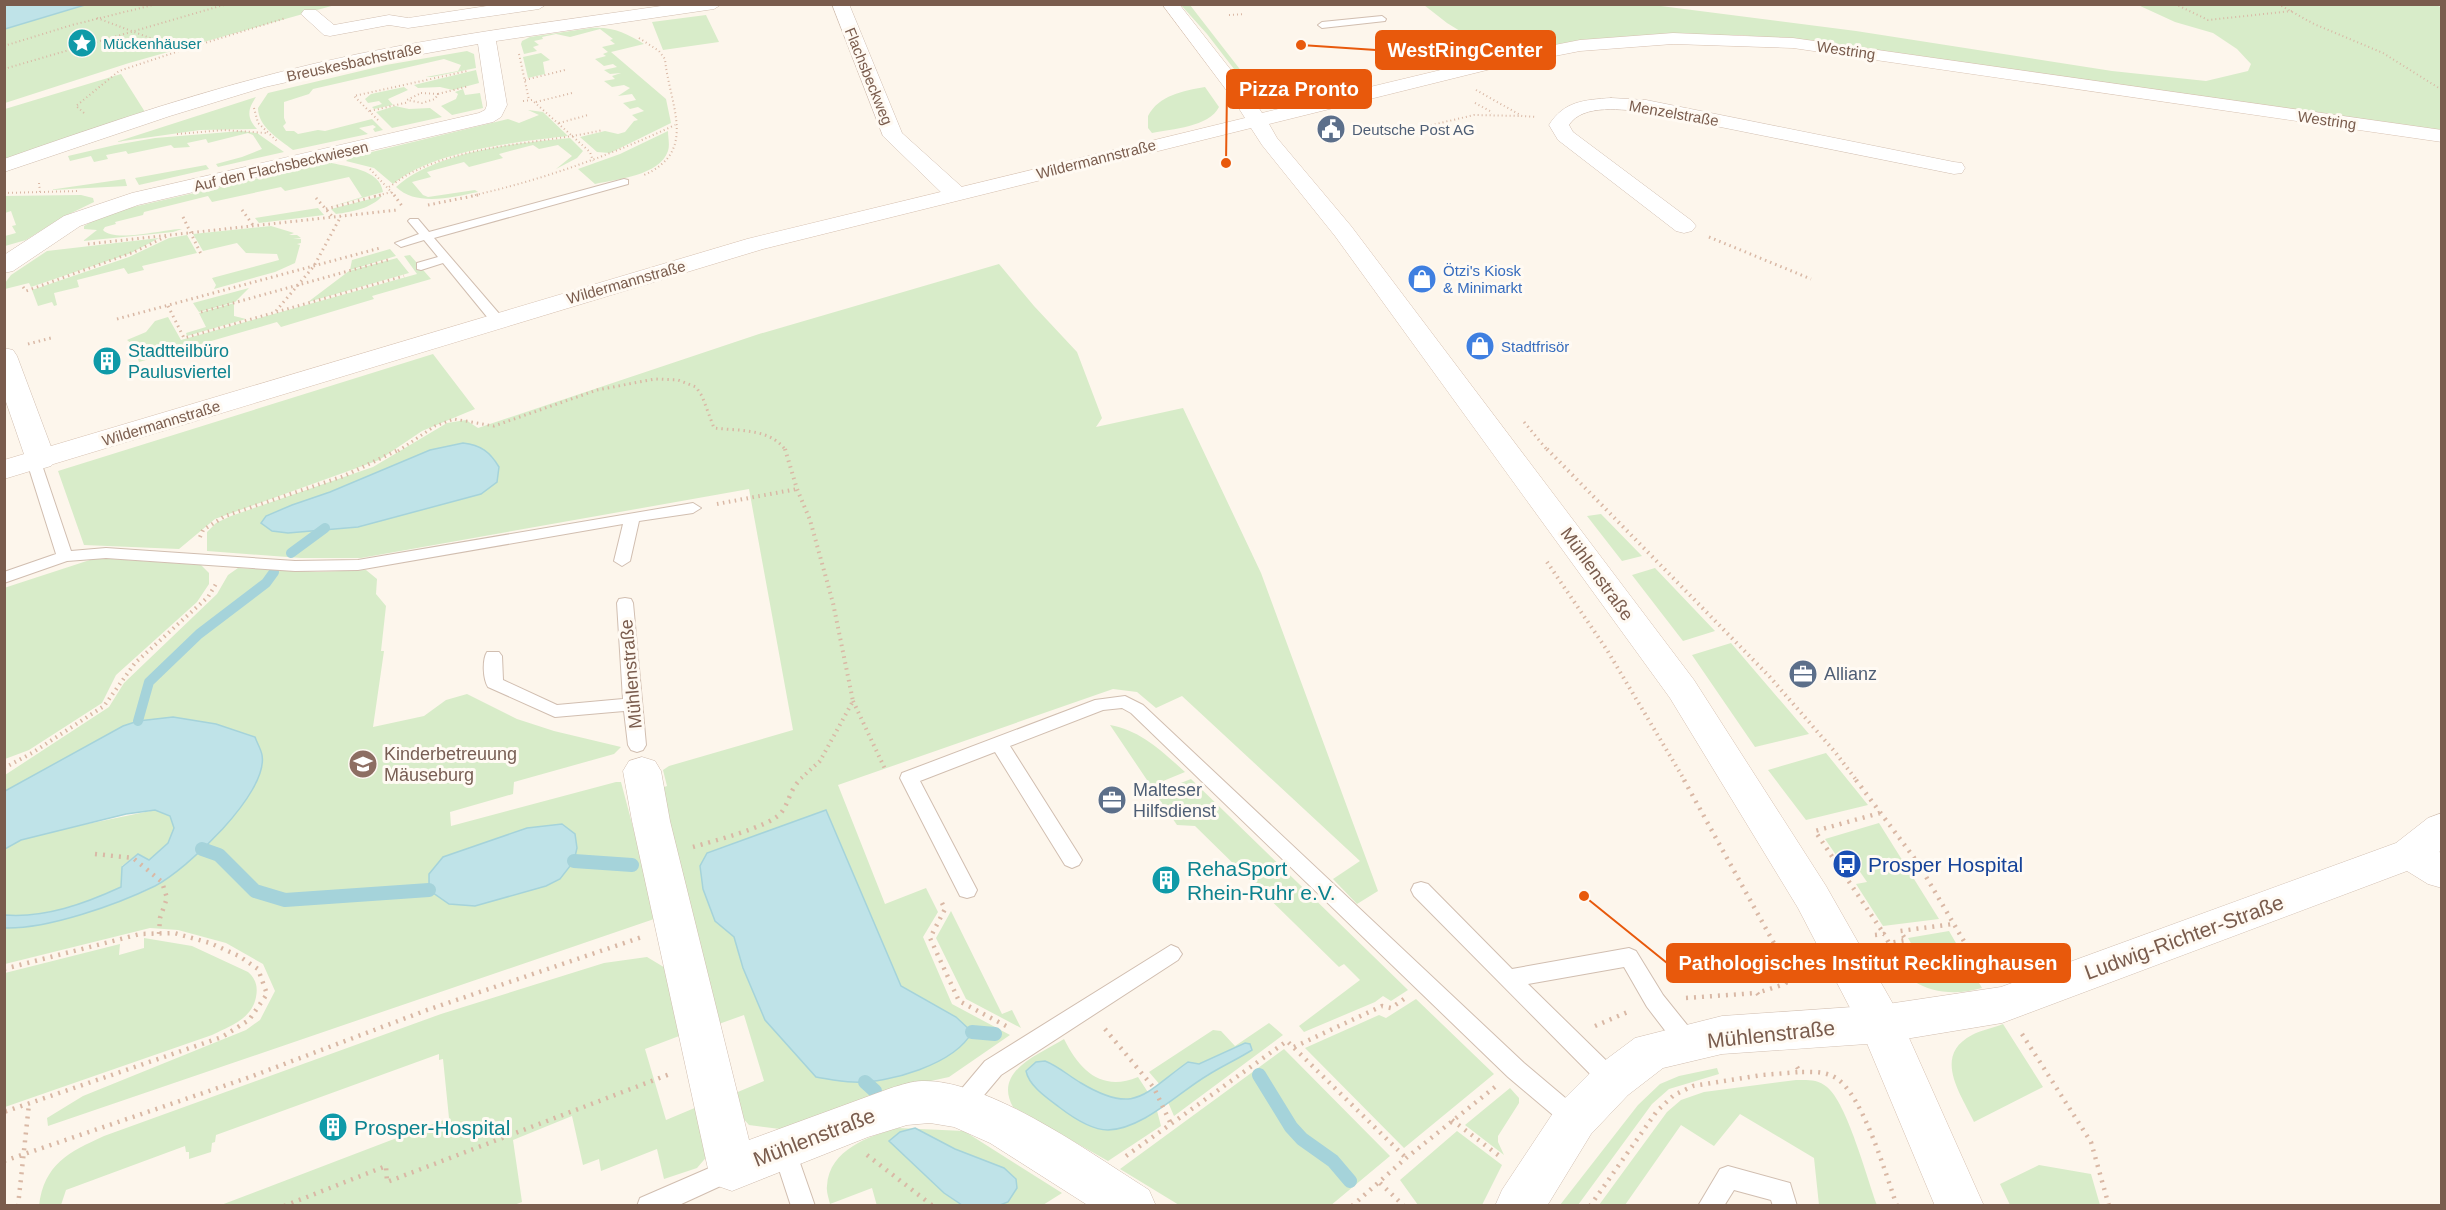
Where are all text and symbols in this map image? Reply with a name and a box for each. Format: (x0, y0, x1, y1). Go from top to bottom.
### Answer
street label: Flachsbeckweg (842, 25, 896, 127)
place icon: Mückenhäuser (66, 27, 98, 59)
callout: WestRingCenter (1376, 31, 1555, 69)
place label: Mückenhäuser (103, 35, 201, 52)
street label: Westring (1816, 37, 1876, 63)
street label: Breuskesbachstraße (285, 39, 423, 85)
text: WestRingCenter (1387, 39, 1543, 61)
callout: Pizza Pronto (1227, 70, 1371, 108)
text: Pizza Pronto (1239, 78, 1359, 100)
street label: Menzelstraße (1628, 97, 1720, 129)
street label: Westring (2297, 107, 2357, 133)
public building icon: Deutsche Post AG (1315, 113, 1347, 145)
place label: Deutsche Post AG (1352, 121, 1475, 138)
street label: Wildermannstraße (1034, 136, 1158, 182)
street label: Auf den Flachsbeckwiesen (192, 138, 370, 194)
street label: Wildermannstraße (565, 257, 687, 307)
place label: Ötzi's Kiosk & Minimarkt (1443, 262, 1523, 296)
shop icon: Ötzi's Kiosk & Minimarkt (1406, 263, 1438, 295)
shop icon: Stadtfrisör (1464, 330, 1496, 362)
place label: Stadtfrisör (1501, 338, 1569, 355)
place label: Stadtteilbüro Paulusviertel (128, 341, 231, 382)
building icon: Stadtteilbüro Paulusviertel (91, 345, 123, 377)
street label: Wildermannstraße (100, 397, 222, 449)
street label: Mühlenstraße (1557, 524, 1637, 624)
street label: Mühlenstraße (616, 618, 646, 730)
office icon: Allianz (1787, 658, 1819, 690)
place label: Allianz (1824, 664, 1877, 684)
place label: Kinderbetreuung Mäuseburg (384, 744, 517, 785)
school or university icon: Kinderbetreuung Mäuseburg (347, 748, 379, 780)
place label: Malteser Hilfsdienst (1133, 780, 1216, 821)
office icon: Malteser Hilfsdienst (1096, 784, 1128, 816)
bus stop icon: Prosper Hospital (1831, 848, 1863, 880)
place label: Prosper Hospital (1868, 853, 2023, 876)
place label: RehaSport Rhein-Ruhr e.V. (1187, 857, 1336, 904)
building icon: RehaSport Rhein-Ruhr e.V. (1150, 864, 1182, 896)
street label: Ludwig-Richter-Straße (2081, 890, 2287, 984)
callout: Pathologisches Institut Recklinghausen (1667, 944, 2070, 982)
text: Pathologisches Institut Recklinghausen (1679, 952, 2057, 974)
street label: Mühlenstraße (1706, 1016, 1836, 1052)
street label: Mühlenstraße (750, 1103, 878, 1171)
building icon: Prosper-Hospital (317, 1111, 349, 1143)
place label: Prosper-Hospital (354, 1116, 510, 1139)

